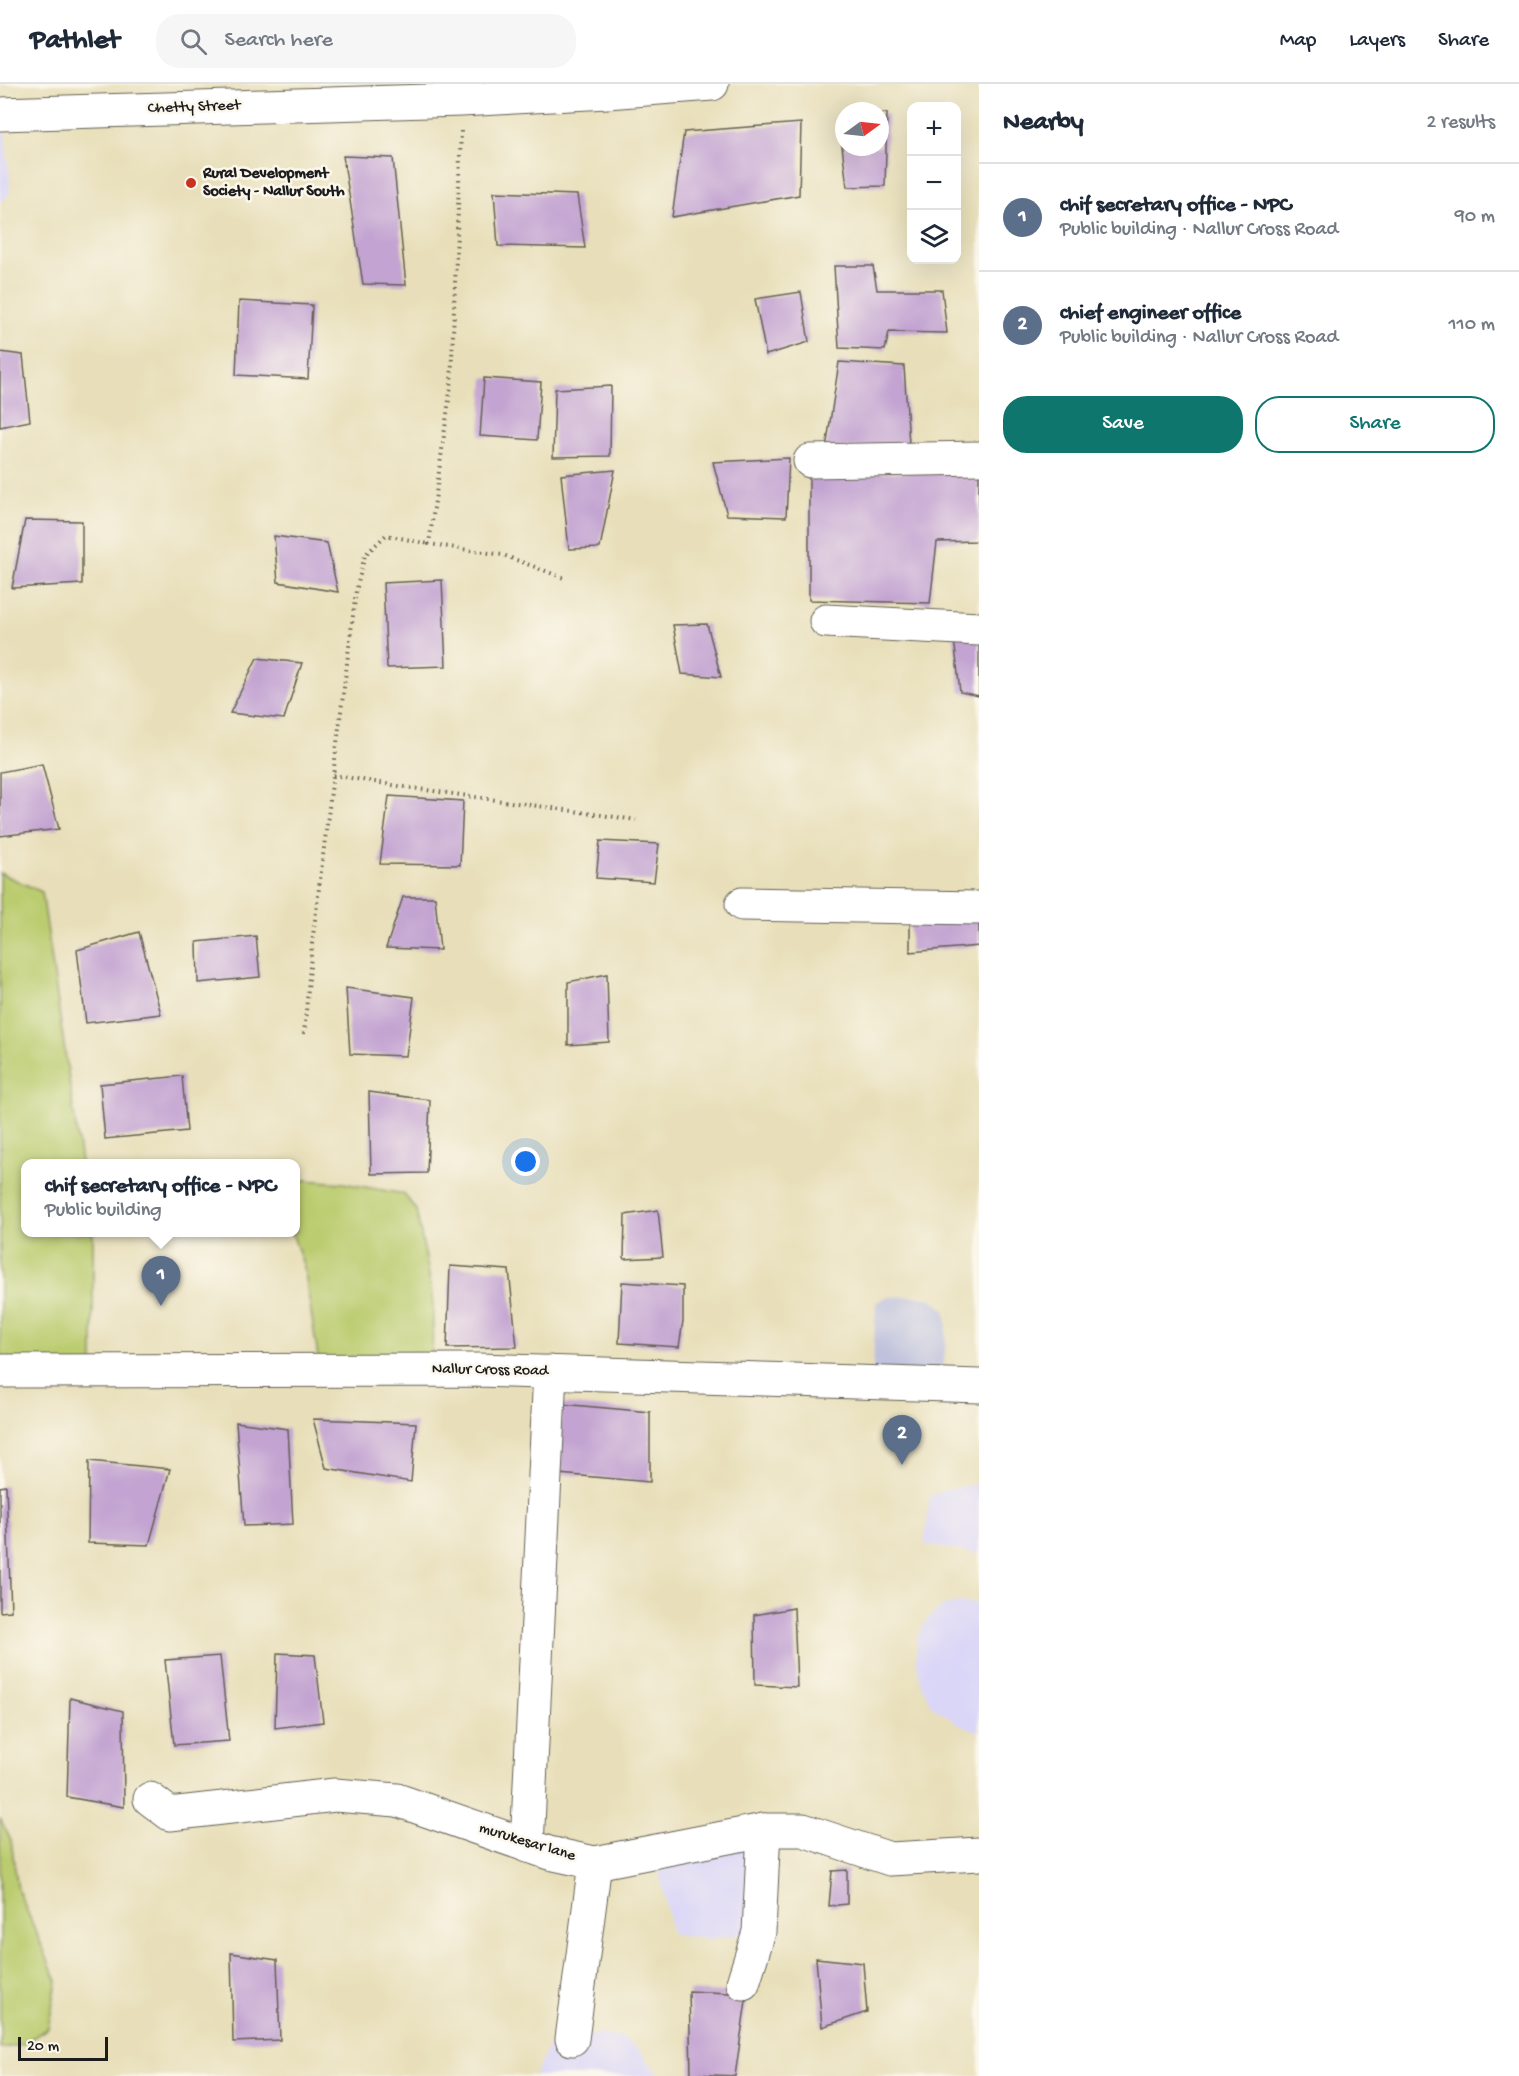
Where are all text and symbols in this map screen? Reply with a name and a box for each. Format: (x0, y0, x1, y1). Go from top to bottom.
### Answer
search box (156, 14, 576, 68)
text: Pathlet (30, 25, 120, 58)
icon: search (177, 25, 210, 58)
text: Search here (225, 28, 333, 54)
text: Map (1280, 29, 1316, 54)
text: Layers (1349, 29, 1405, 54)
text: Share (1438, 29, 1489, 54)
street label: Chetty Street (147, 97, 242, 119)
north arrow (835, 102, 889, 156)
map controls (907, 102, 961, 264)
button: + (907, 102, 961, 156)
text: Nearby (1003, 108, 1084, 139)
text: 2 results (1426, 112, 1495, 135)
button: − (907, 156, 961, 210)
place label: Rural Development Society - Nallur South (202, 165, 345, 202)
marker: Rural Development Society - Nallur South (184, 176, 198, 190)
text: chif secretary office - NPC (1060, 193, 1291, 219)
text: 1 (1018, 206, 1027, 229)
text: 90 m (1455, 206, 1495, 229)
button: layers (907, 210, 961, 264)
text: Public building · Nallur Cross Road (1060, 219, 1338, 242)
text: chief engineer office (1060, 301, 1241, 327)
text: 2 (1018, 314, 1027, 337)
text: 110 m (1449, 314, 1495, 337)
text: Public building · Nallur Cross Road (1060, 327, 1338, 350)
button: Save (1003, 396, 1243, 453)
button: Share (1255, 396, 1495, 453)
your location (511, 1147, 540, 1176)
popup (21, 1159, 300, 1237)
text: chif secretary office - NPC (45, 1174, 276, 1200)
text: Public building (45, 1200, 162, 1223)
pin: 1 (142, 1256, 180, 1306)
street label: Nallur Cross Road (432, 1360, 550, 1382)
pin: 2 (882, 1416, 922, 1465)
street label: murukesar lane (476, 1819, 578, 1867)
scale bar (18, 2034, 108, 2062)
text: 20 m (27, 2038, 59, 2057)

